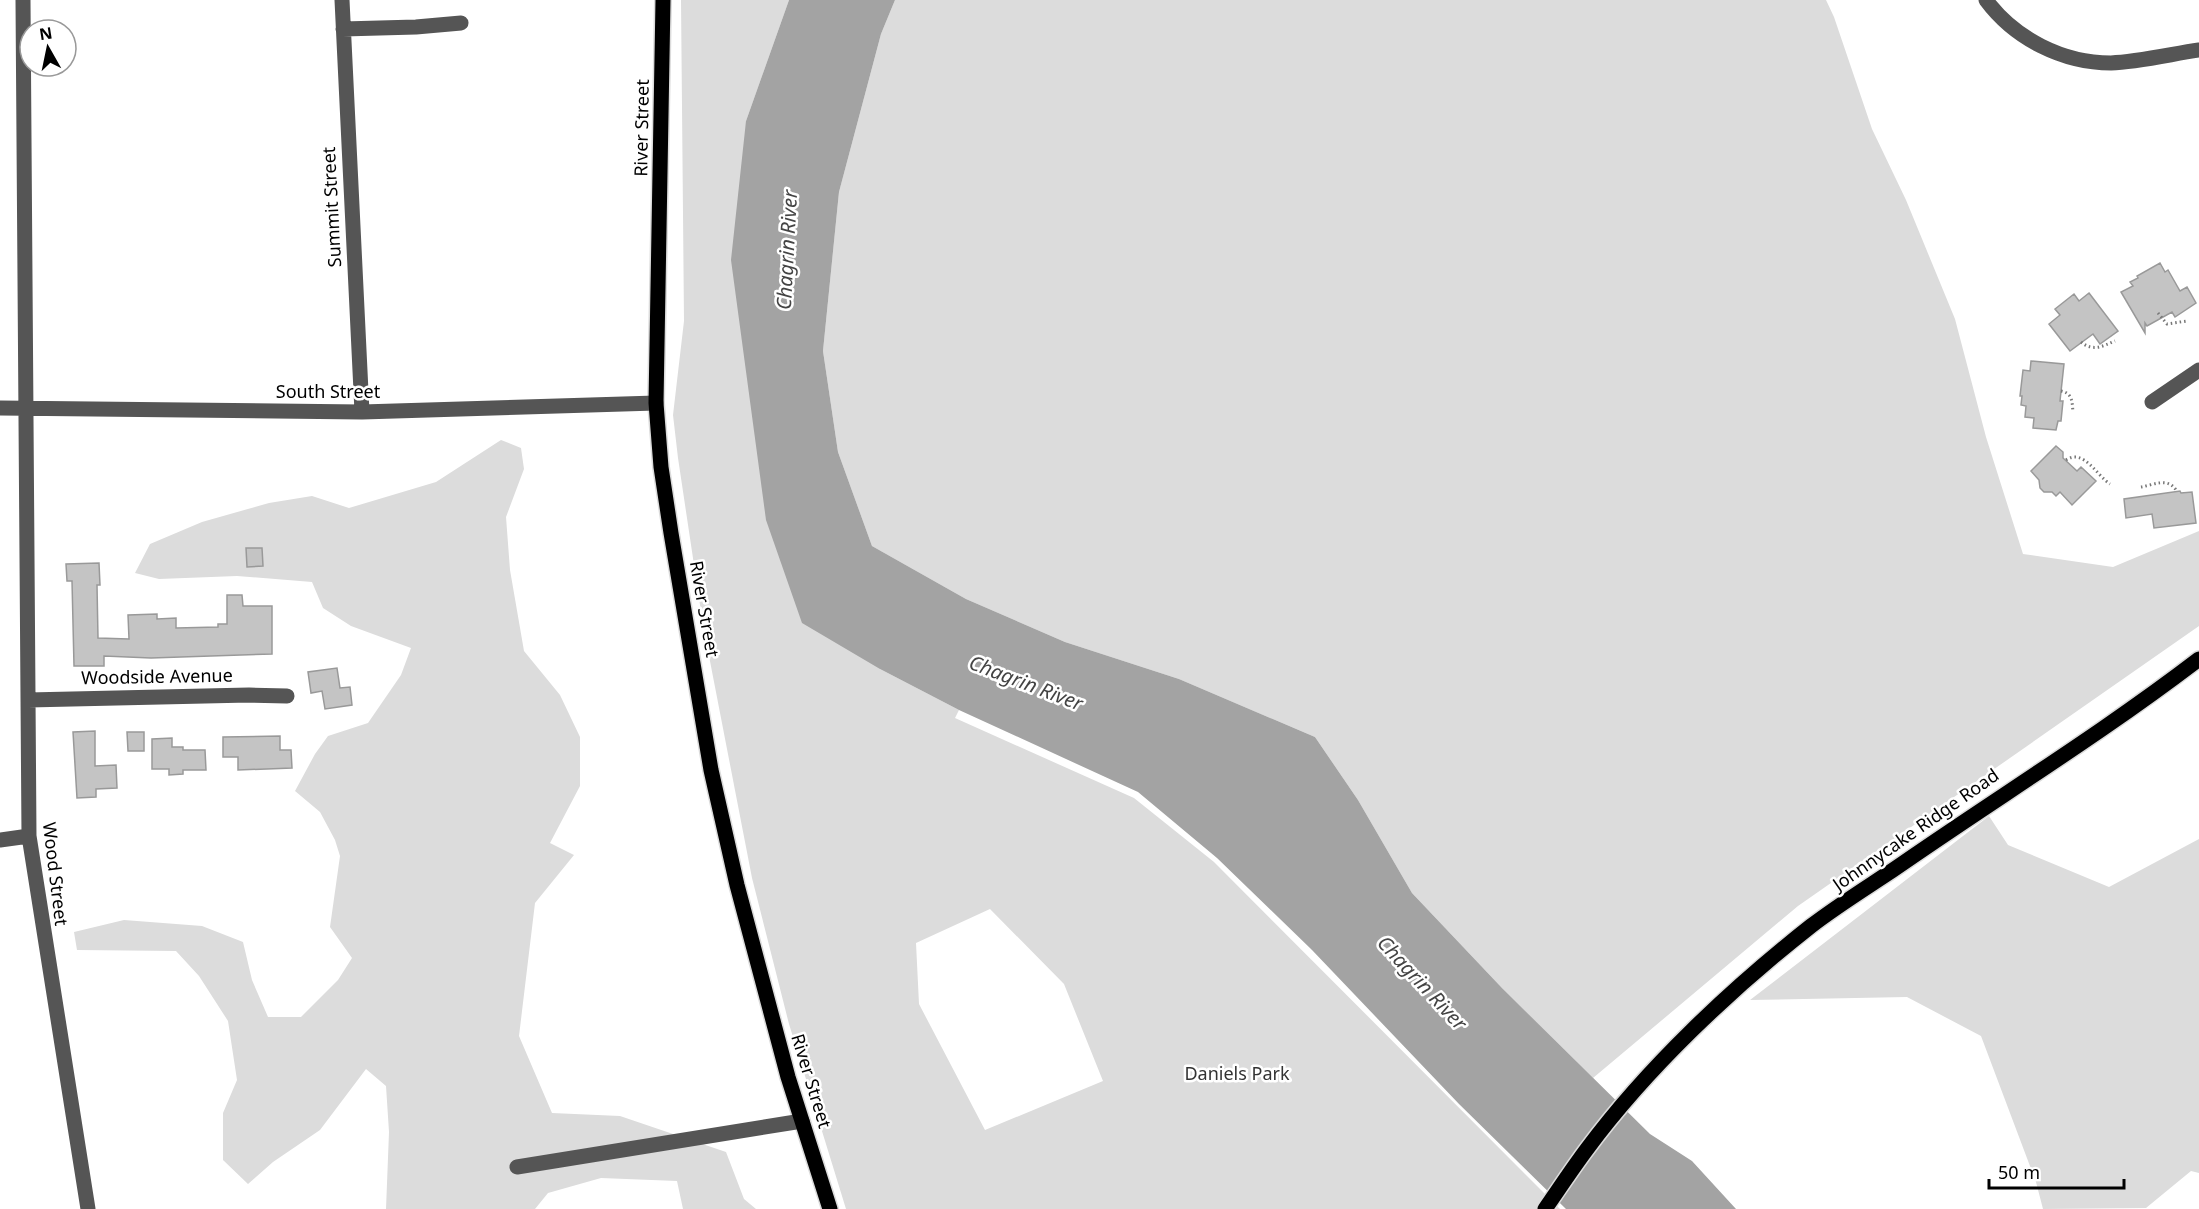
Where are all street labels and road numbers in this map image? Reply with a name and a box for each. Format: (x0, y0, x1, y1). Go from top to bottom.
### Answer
street label: River Street (628, 79, 654, 177)
street label: Summit Street (316, 146, 346, 268)
street label: South Street (276, 379, 381, 403)
street label: River Street (685, 559, 725, 659)
street label: Woodside Avenue (81, 663, 233, 689)
street label: Johnnycake Ridge Road (1826, 763, 2003, 897)
street label: Wood Street (38, 821, 74, 928)
street label: River Street (786, 1031, 838, 1131)

